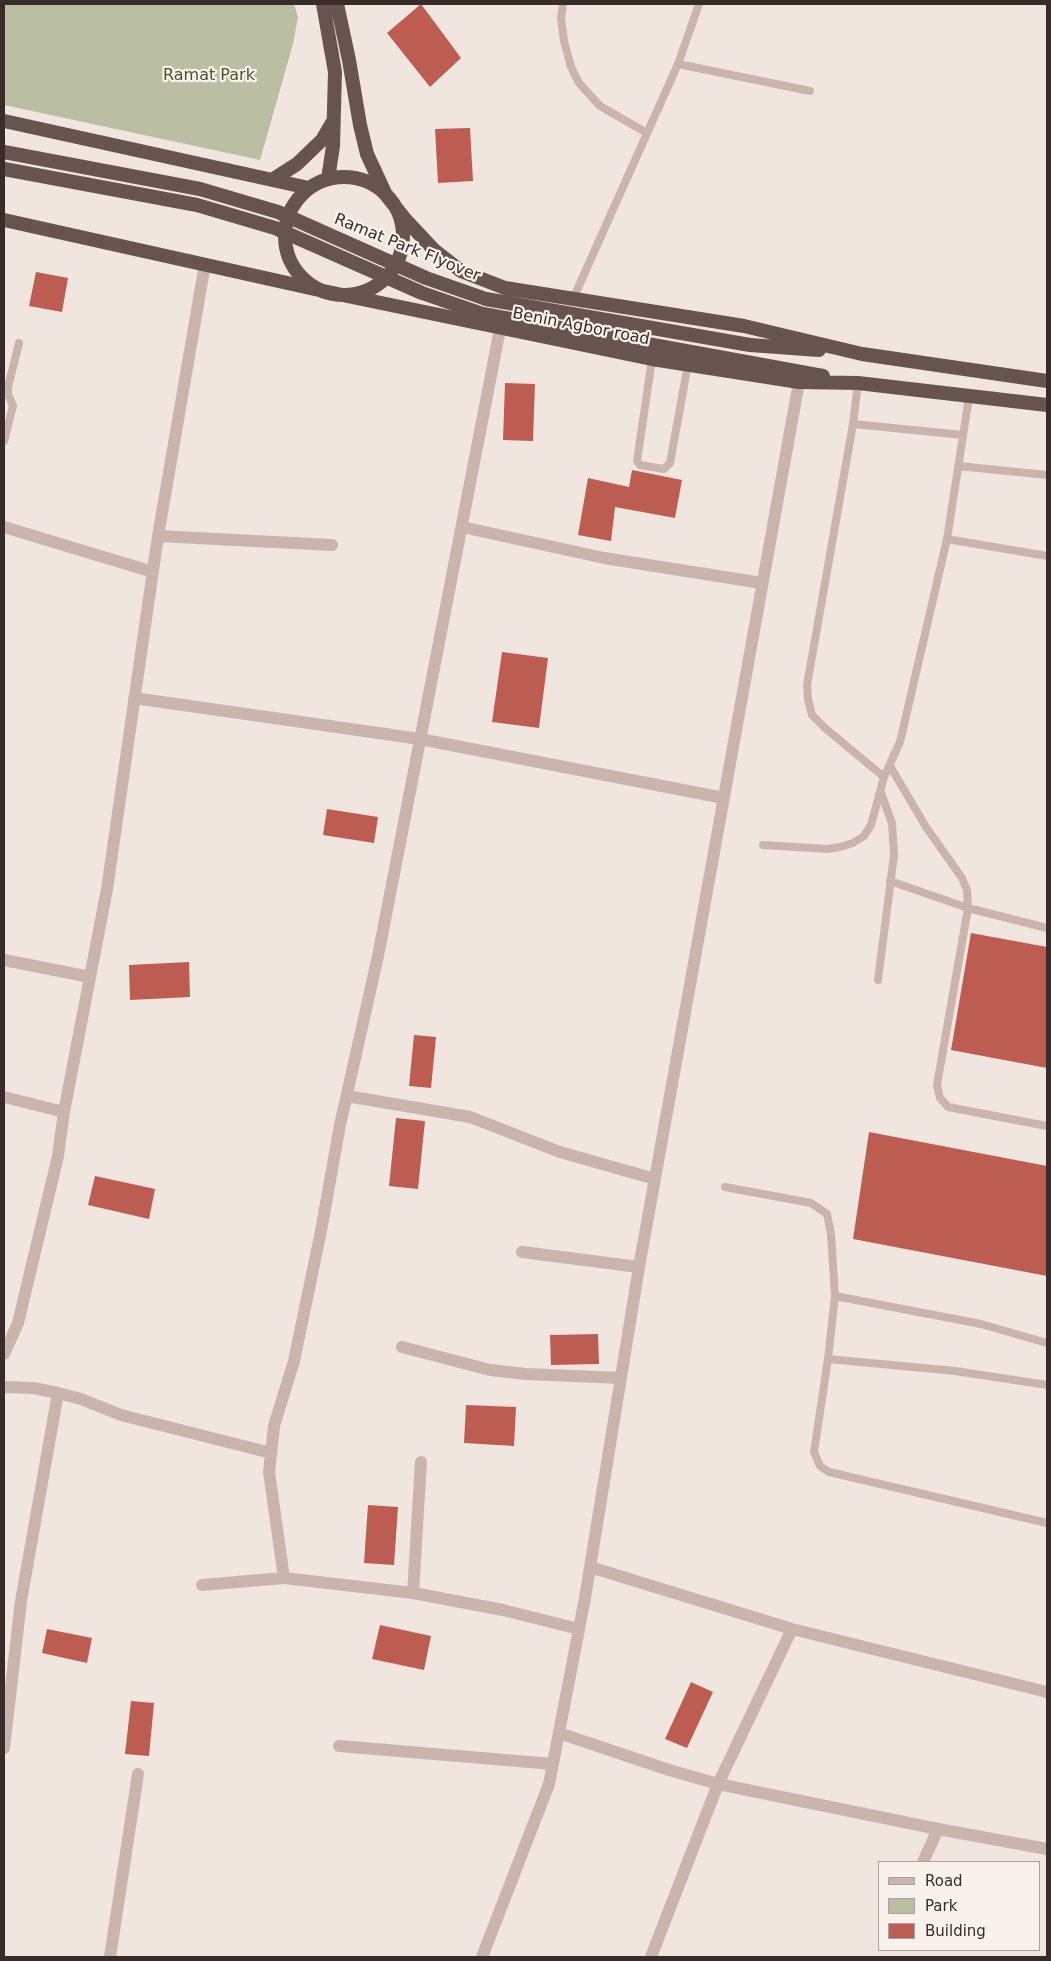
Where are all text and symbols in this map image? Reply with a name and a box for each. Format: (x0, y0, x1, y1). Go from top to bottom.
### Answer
park label: Ramat Park (163, 66, 255, 86)
street label: Ramat Park Flyover (331, 210, 483, 286)
street label: Benin Agbor road (511, 304, 651, 350)
legend (878, 1861, 1041, 1951)
text: Road (925, 1872, 963, 1890)
text: Park (925, 1897, 957, 1915)
text: Building (925, 1922, 986, 1940)

